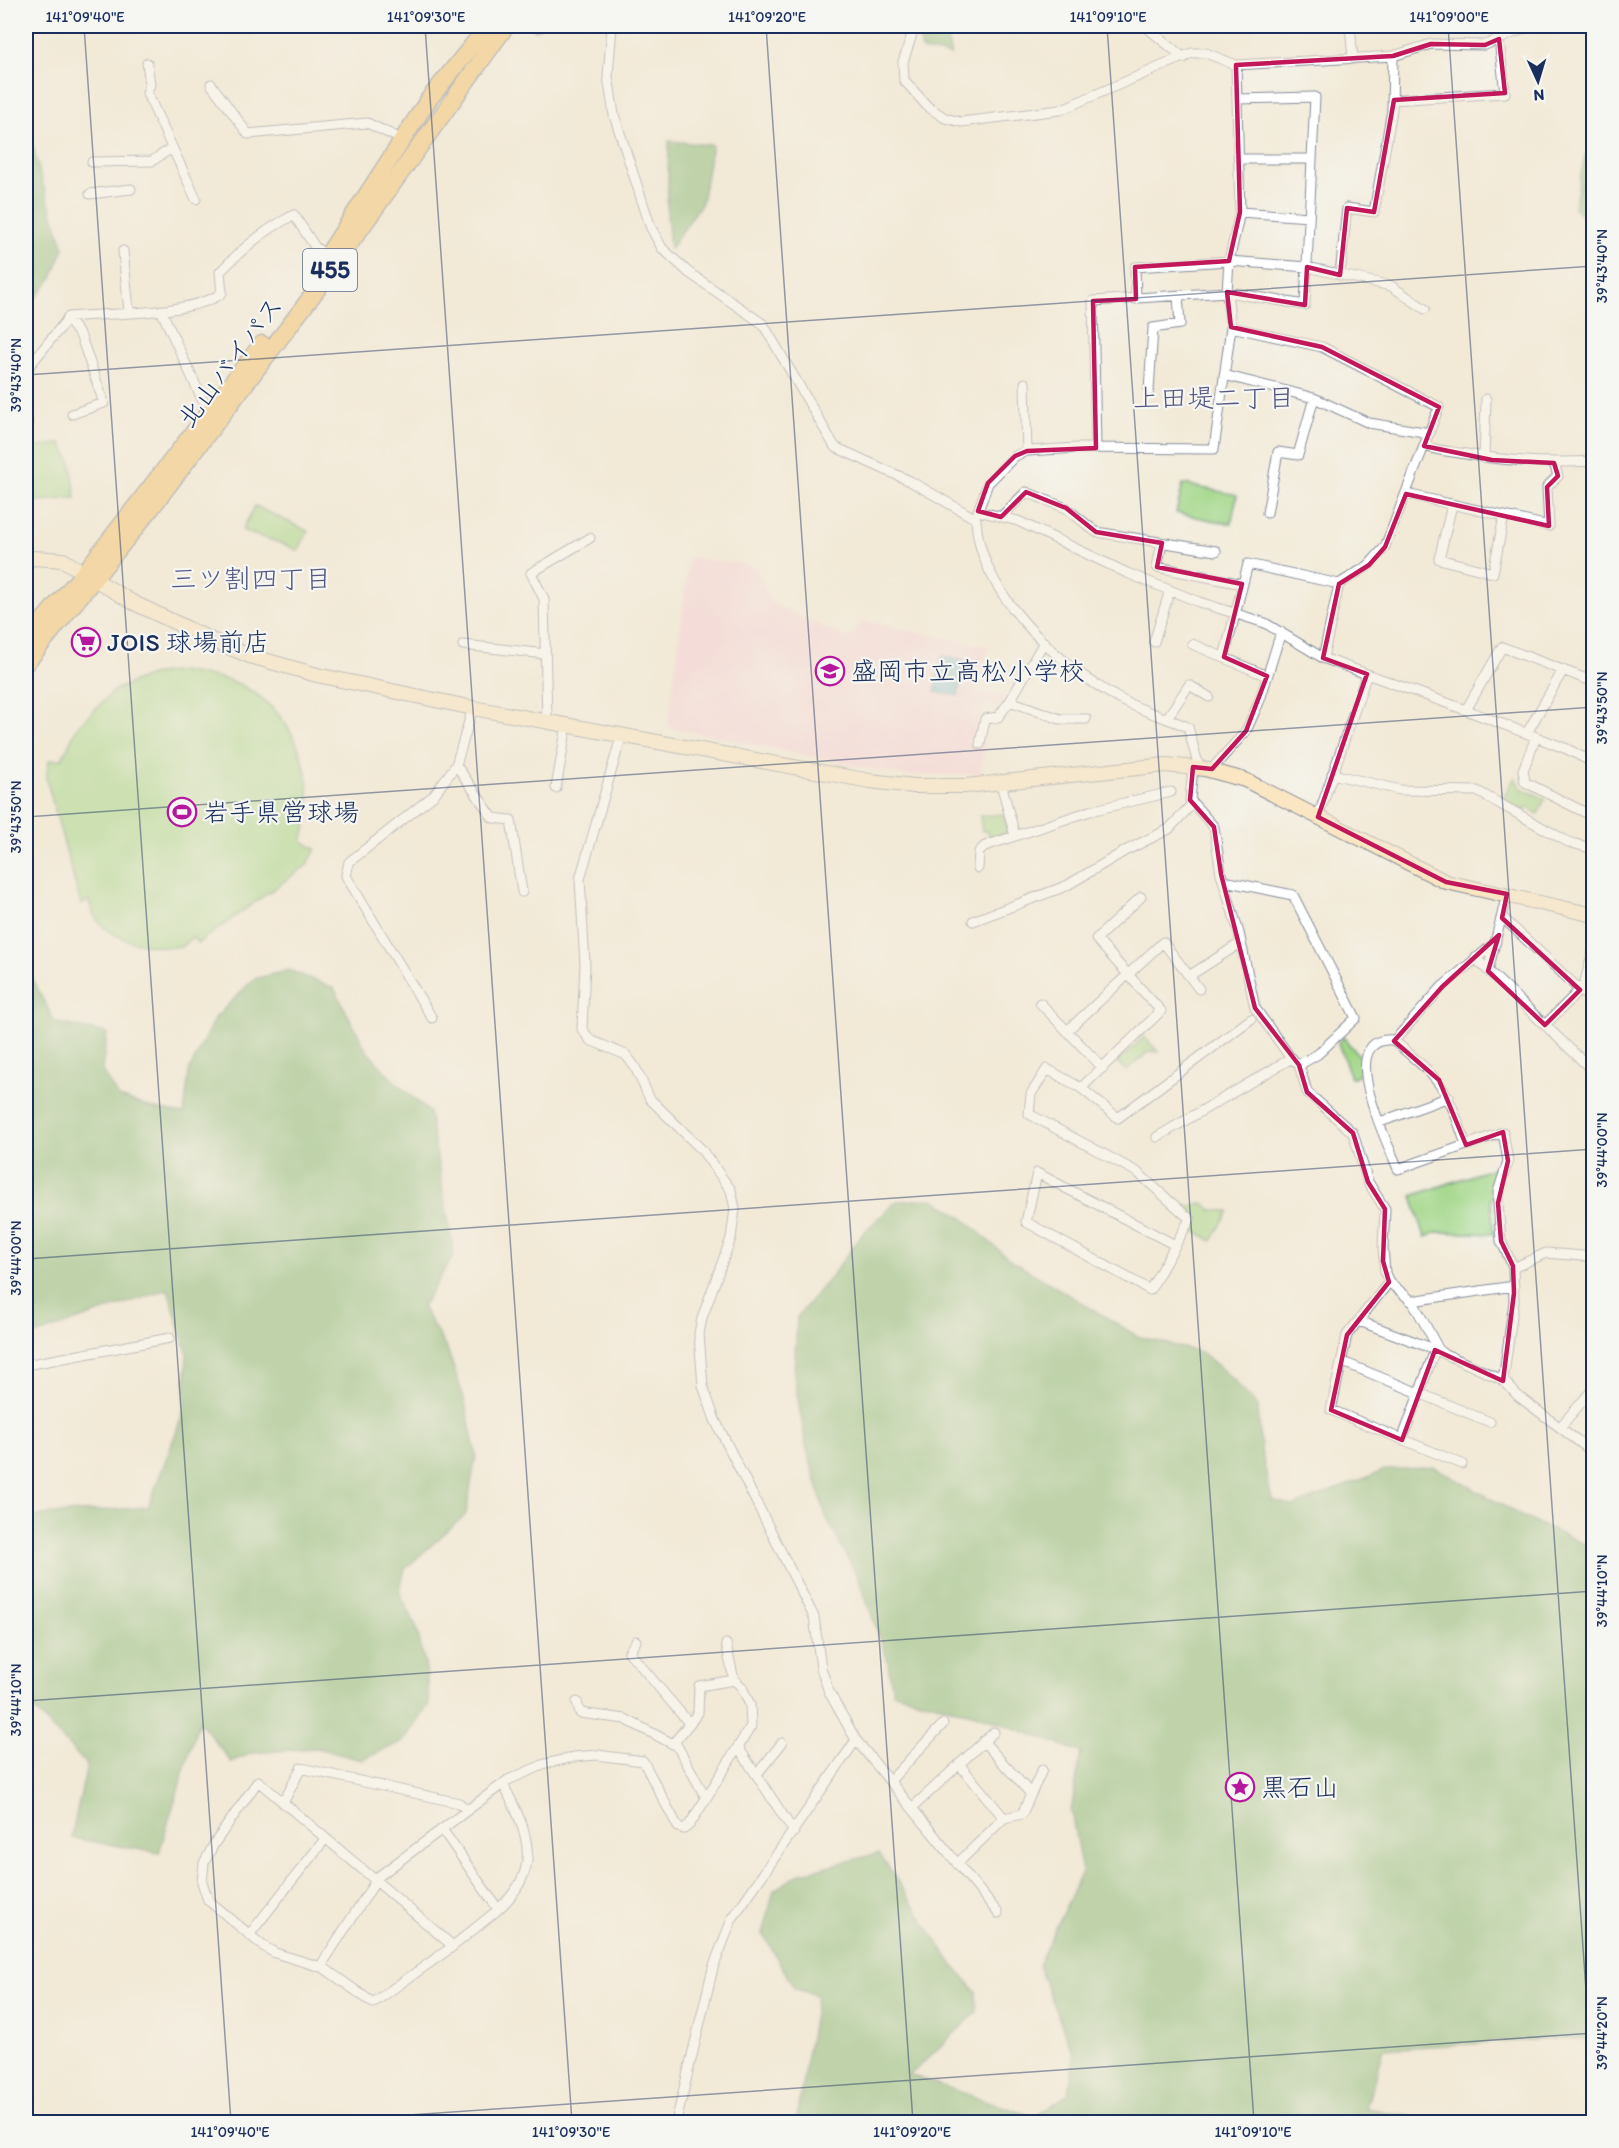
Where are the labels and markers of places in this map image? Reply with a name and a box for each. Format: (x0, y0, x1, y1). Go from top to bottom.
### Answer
supermarket icon: JOIS 球場前店 (70, 626, 102, 658)
place label: JOIS 球場前店 (107, 626, 270, 658)
school or university icon: 盛岡市立高松小学校 (814, 655, 846, 687)
place label: 盛岡市立高松小学校 (851, 655, 1085, 687)
sports icon: 岩手県営球場 (166, 796, 198, 828)
place label: 岩手県営球場 (203, 796, 359, 828)
place icon: 黒石山 (1224, 1771, 1256, 1803)
place label: 黒石山 (1261, 1771, 1339, 1803)

